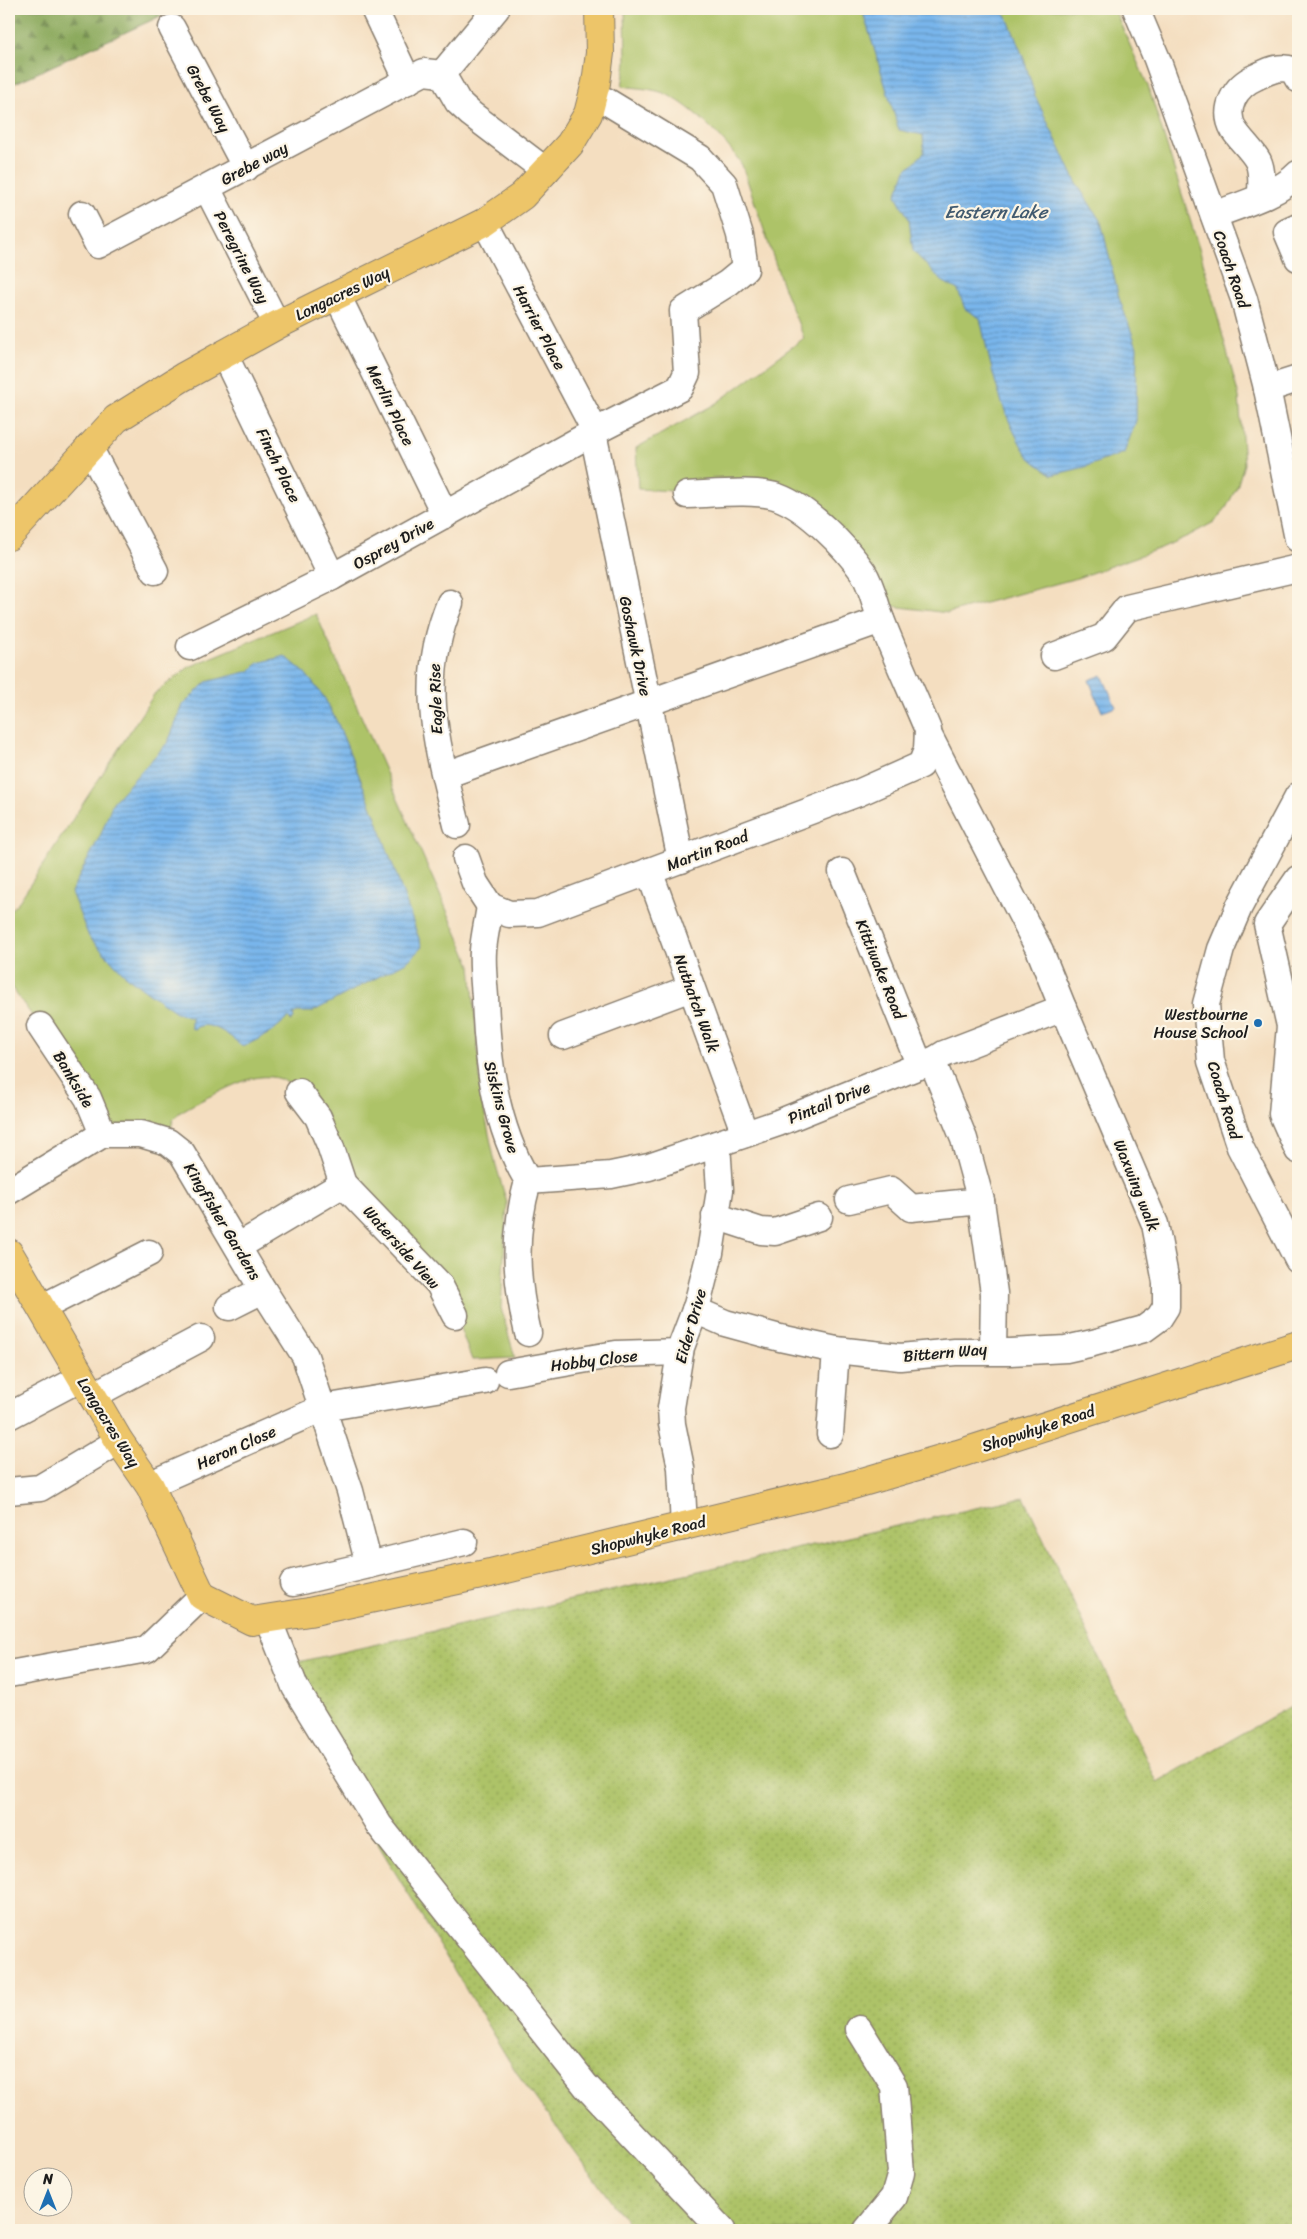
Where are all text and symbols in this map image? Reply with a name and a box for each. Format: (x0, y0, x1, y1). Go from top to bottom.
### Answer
street label: Grebe Way (178, 59, 239, 139)
street label: Grebe way (215, 133, 294, 193)
water label: Eastern Lake (945, 196, 1049, 228)
street label: Peregrine Way (206, 205, 278, 310)
street label: Coach Road (1205, 226, 1259, 314)
street label: Longacres Way (290, 258, 395, 329)
street label: Harrier Place (505, 279, 574, 375)
street label: Merlin Place (358, 359, 423, 451)
street label: Finch Place (248, 423, 309, 508)
street label: Osprey Drive (347, 509, 439, 578)
street label: Goshawk Drive (611, 593, 660, 699)
street label: Eagle Rise (420, 663, 451, 735)
street label: Martin Road (662, 821, 754, 879)
street label: Kittiwake Road (847, 915, 914, 1025)
street label: Nuthatch Walk (665, 950, 728, 1057)
place label: Westbourne House School (1154, 1000, 1248, 1047)
marker: Westbourne House School (1252, 1017, 1264, 1029)
street label: Bankside (45, 1045, 102, 1114)
street label: Siskins Grove (475, 1057, 528, 1157)
street label: Coach Road (1199, 1057, 1251, 1144)
street label: Pintail Drive (783, 1073, 875, 1132)
street label: Waxwing walk (1105, 1135, 1168, 1236)
street label: Kingfisher Gardens (176, 1157, 269, 1286)
street label: Waterside View (355, 1198, 448, 1296)
street label: Eider Drive (666, 1285, 715, 1367)
street label: Bittern Way (902, 1334, 989, 1371)
street label: Hobby Close (549, 1341, 639, 1380)
street label: Longacres Way (69, 1371, 148, 1474)
street label: Shopwhyke Road (978, 1396, 1100, 1460)
street label: Heron Close (191, 1417, 281, 1478)
street label: Shopwhyke Road (587, 1507, 710, 1564)
north arrow (22, 2166, 72, 2216)
text: N (42, 2167, 53, 2192)

